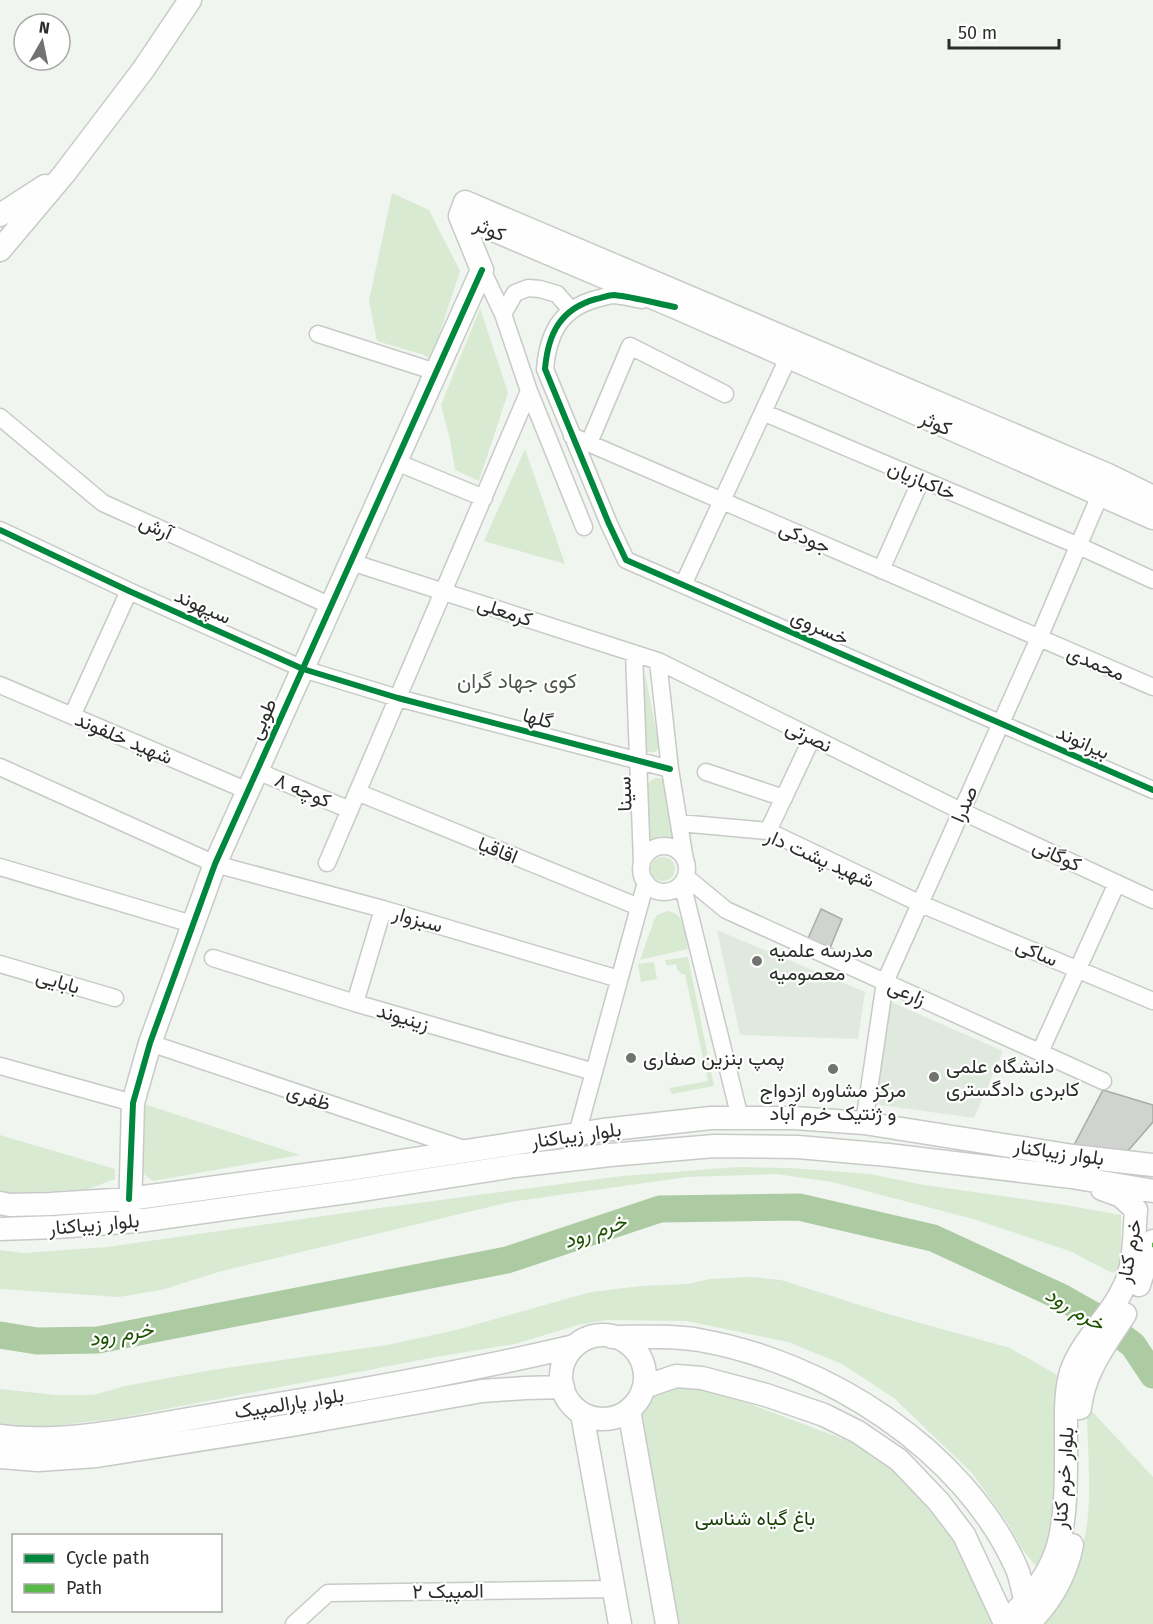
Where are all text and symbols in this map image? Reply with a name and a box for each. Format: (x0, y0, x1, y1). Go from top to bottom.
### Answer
north arrow (12, 12, 72, 72)
scale bar (949, 12, 1058, 50)
text: N (38, 17, 51, 38)
text: 50 m (958, 22, 997, 44)
street label: کوثر (469, 211, 509, 247)
street label: کوثر (915, 405, 955, 441)
street label: خاکبازیان (884, 455, 960, 506)
street label: آرش (135, 509, 178, 546)
street label: جودکی (775, 516, 834, 559)
street label: سپهوند (170, 583, 235, 631)
street label: کرمعلی (474, 591, 536, 632)
street label: خسروی (787, 604, 853, 651)
street label: محمدی (1063, 640, 1129, 686)
district label: کوی جهاد گران (457, 668, 577, 694)
street label: طوبی (242, 695, 283, 744)
street label: گلها (520, 702, 556, 735)
street label: شهید خلفوند (71, 707, 176, 770)
street label: نصرتی (782, 715, 836, 758)
street label: بیرانوند (1052, 720, 1113, 765)
street label: کوچه ۸ (271, 768, 335, 814)
street label: سینا (611, 776, 637, 812)
street label: صدرا (945, 782, 983, 826)
street label: شهید پشت دار (760, 823, 878, 895)
street label: اقاقیا (475, 831, 521, 869)
street label: کوگانی (1029, 833, 1085, 878)
street label: سبزوار (389, 900, 446, 938)
street label: ساکی (1013, 933, 1061, 971)
place label: مدرسه علمیه معصومیه (769, 938, 873, 986)
marker: مدرسه علمیه معصومیه (750, 954, 764, 968)
street label: بابایی (33, 963, 83, 999)
street label: زارعی (884, 973, 930, 1012)
street label: زینیوند (374, 998, 432, 1037)
place label: پمپ بنزین صفاری (643, 1046, 784, 1072)
marker: پمپ بنزین صفاری (624, 1051, 638, 1065)
place label: دانشگاه علمی کابردی دادگستری (946, 1054, 1080, 1102)
marker: مرکز مشاوره ازدواج و ژنتیک خرم آباد (826, 1062, 840, 1076)
marker: دانشگاه علمی کابردی دادگستری (927, 1070, 941, 1084)
street label: ظفری (284, 1078, 334, 1117)
place label: مرکز مشاوره ازدواج و ژنتیک خرم آباد (760, 1078, 906, 1126)
street label: بلوار زیباکنار (528, 1117, 623, 1154)
street label: بلوار زیباکنار (1011, 1134, 1106, 1171)
street label: بلوار زیباکنار (47, 1208, 140, 1241)
water label: خرم رود (560, 1208, 631, 1255)
street label: خرم کنار (1111, 1217, 1147, 1286)
water label: خرم رود (1040, 1281, 1110, 1338)
water label: خرم رود (87, 1316, 156, 1353)
street label: بلوار پارالمپیک (232, 1382, 346, 1425)
street label: بلوار خرم کنار (1047, 1426, 1080, 1531)
park label: باغ گیاه شناسی (695, 1506, 815, 1532)
legend (12, 1534, 222, 1612)
text: Cycle path (66, 1547, 150, 1569)
text: Path (66, 1577, 102, 1599)
street label: المپیک ۲ (412, 1578, 484, 1606)

